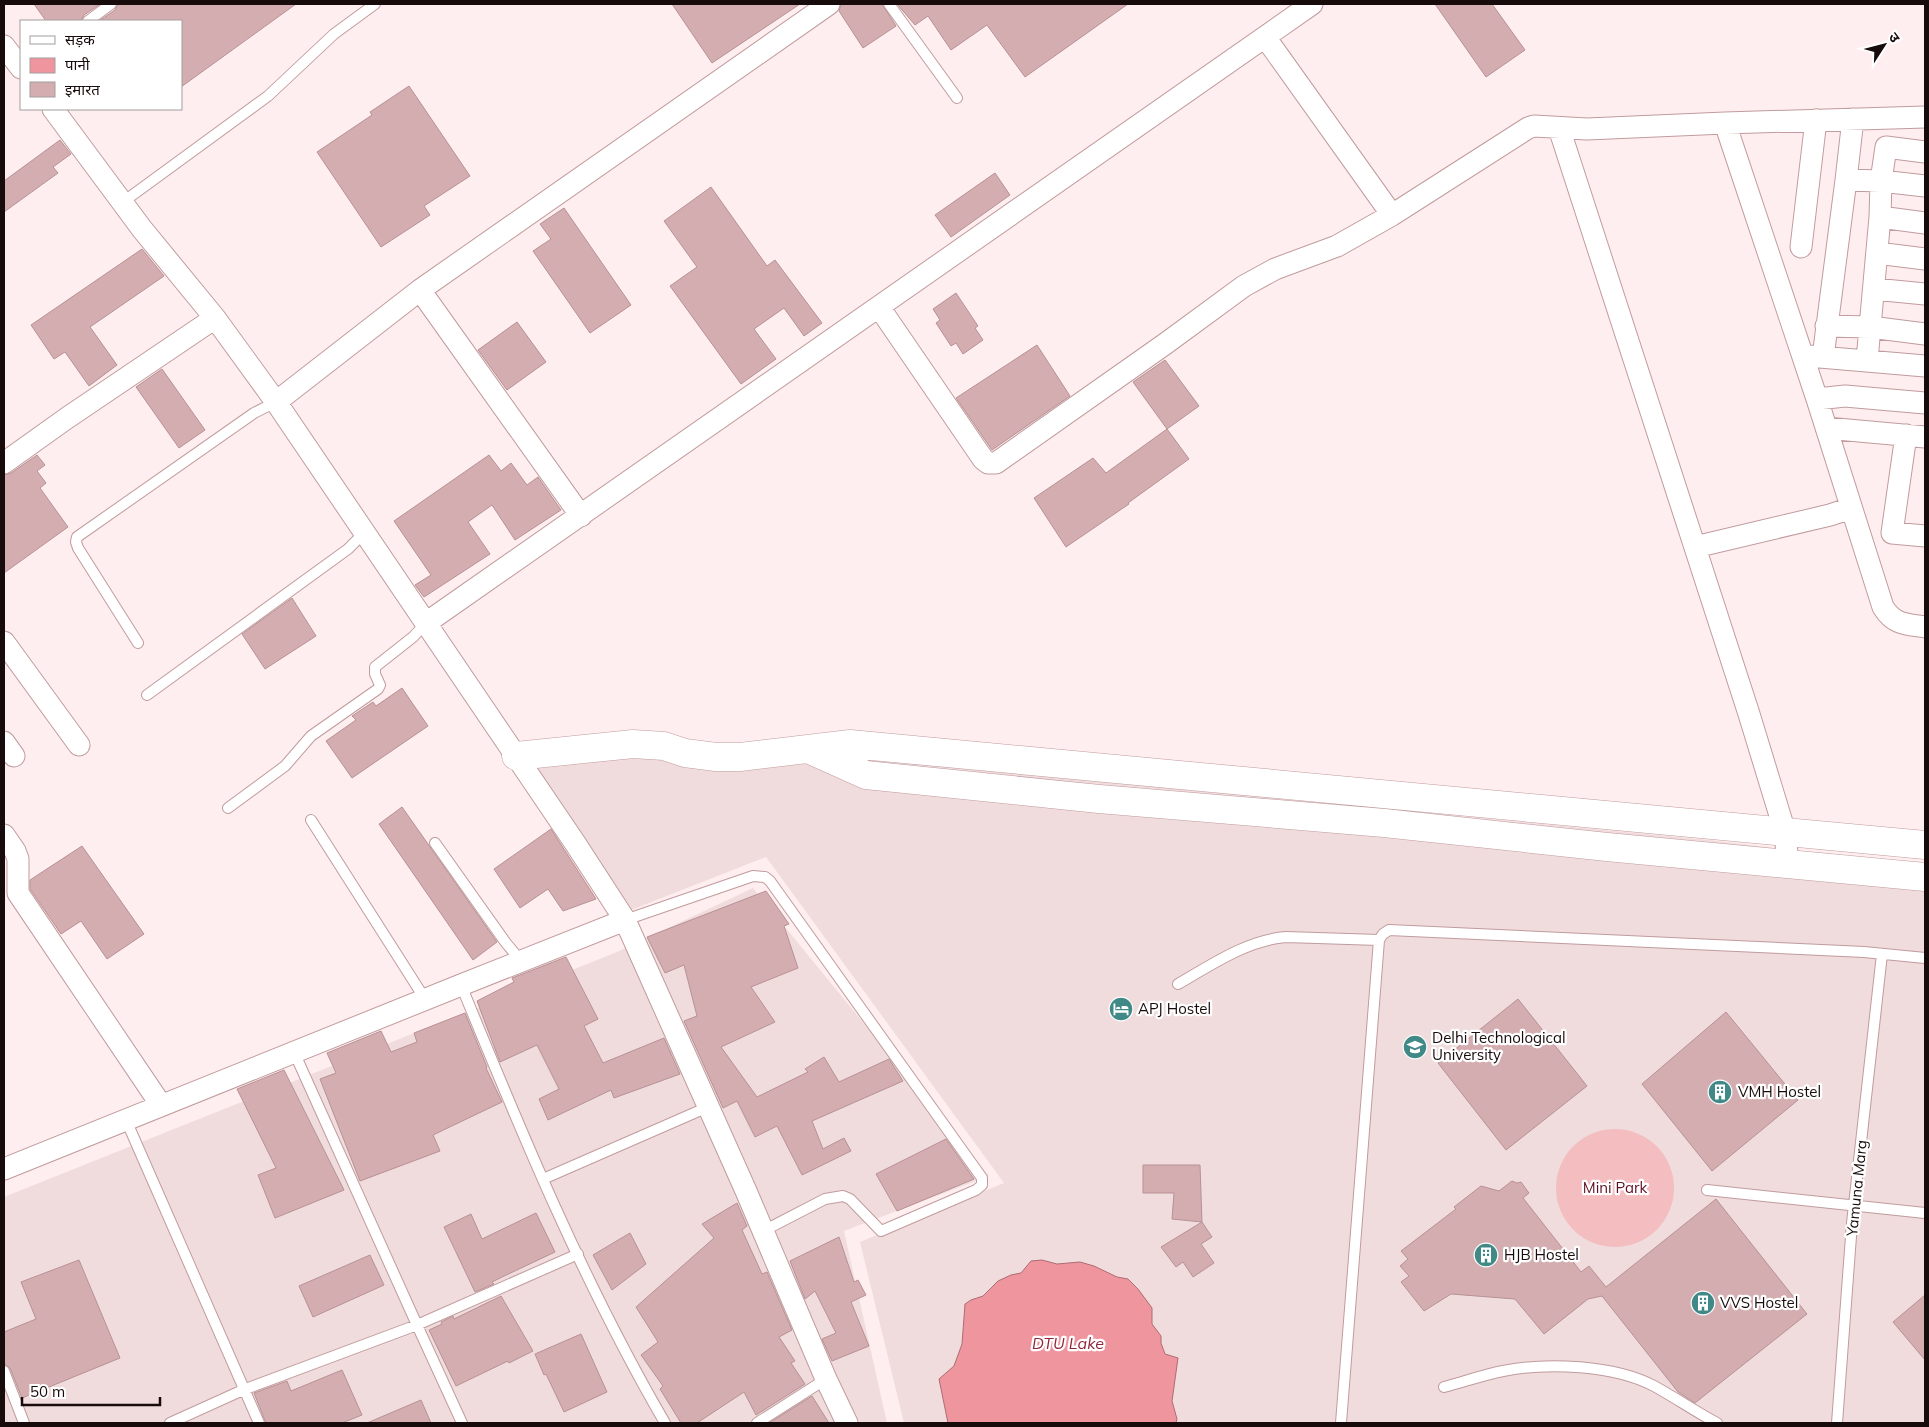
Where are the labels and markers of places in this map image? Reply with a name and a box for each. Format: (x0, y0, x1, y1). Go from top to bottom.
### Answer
hotel icon: APJ Hostel (1108, 996, 1134, 1022)
place label: APJ Hostel (1138, 999, 1211, 1018)
place label: Delhi Technological University (1432, 1028, 1566, 1064)
school or university icon: Delhi Technological University (1402, 1034, 1428, 1060)
building icon: VMH Hostel (1707, 1079, 1733, 1105)
place label: VMH Hostel (1738, 1082, 1821, 1101)
building icon: HJB Hostel (1473, 1242, 1499, 1268)
place label: HJB Hostel (1504, 1245, 1579, 1264)
building icon: VVS Hostel (1690, 1290, 1716, 1316)
place label: VVS Hostel (1720, 1293, 1798, 1312)

